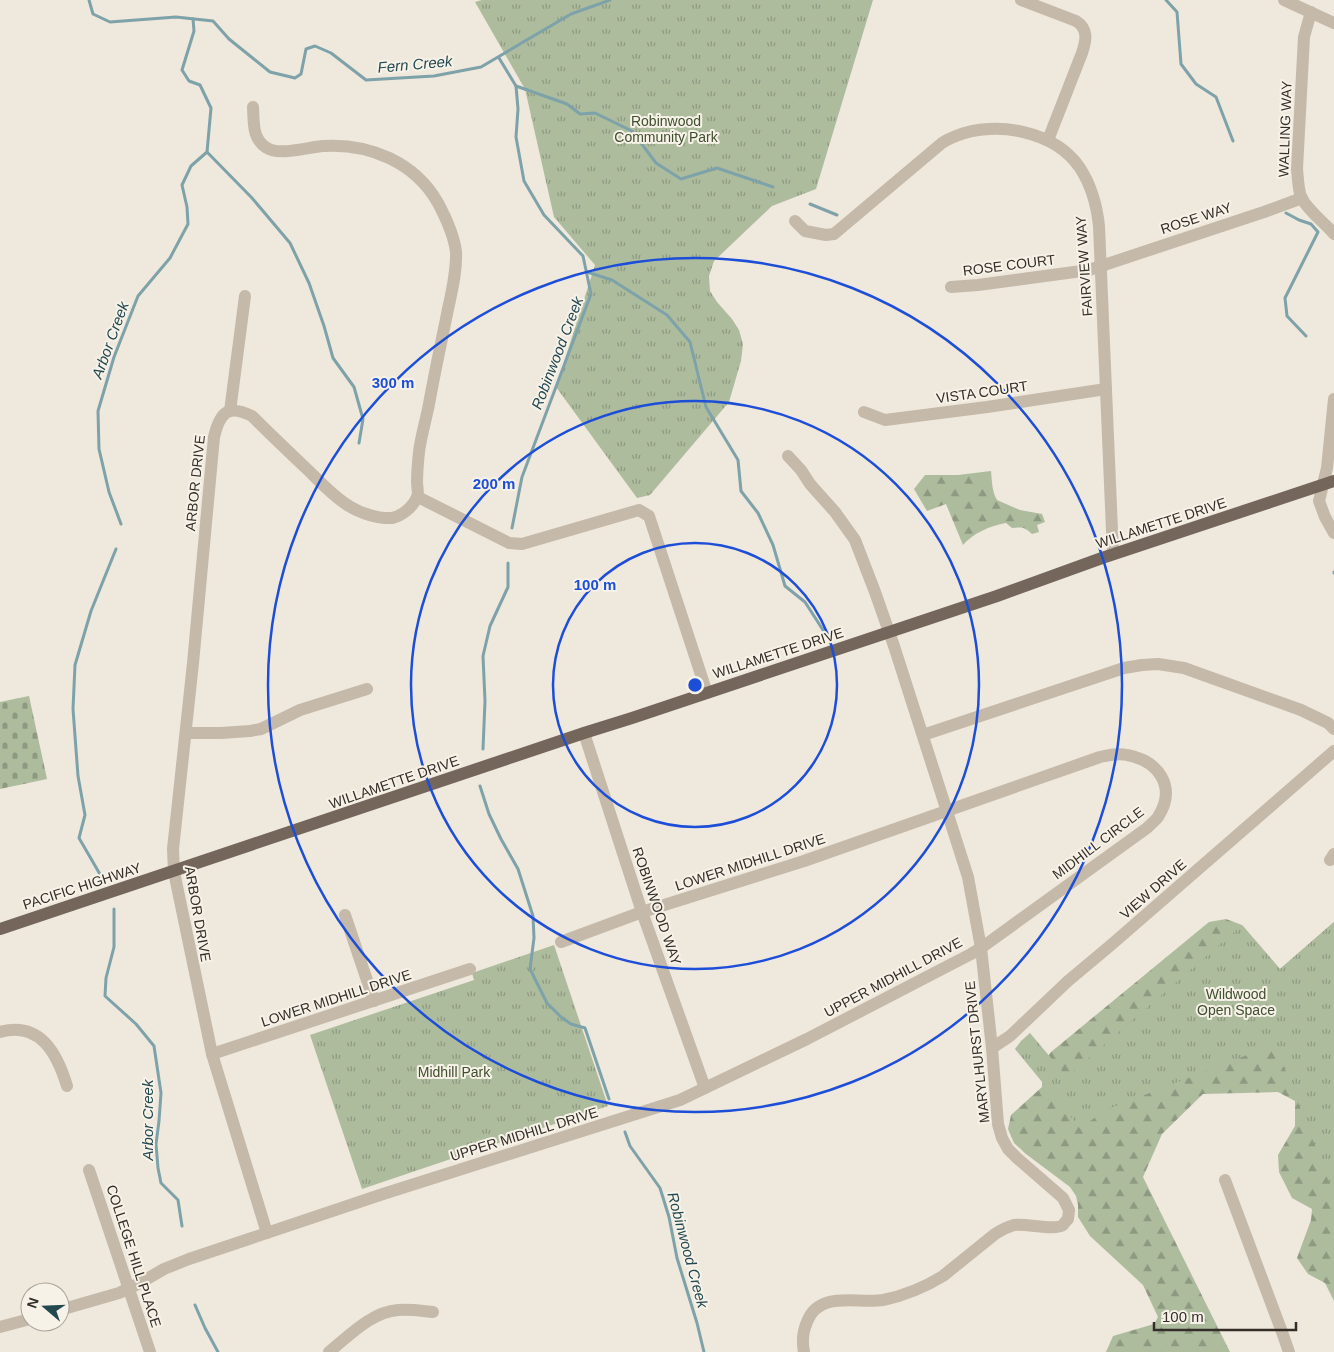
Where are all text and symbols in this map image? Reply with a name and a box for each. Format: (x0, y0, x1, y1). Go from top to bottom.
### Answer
water label: Fern Creek (377, 52, 455, 76)
street label: WALLING WAY (1275, 80, 1295, 178)
park label: Robinwood Community Park (614, 113, 719, 145)
street label: ROSE WAY (1158, 199, 1234, 237)
street label: FAIRVIEW WAY (1072, 214, 1095, 317)
street label: ROSE COURT (962, 251, 1057, 279)
water label: Robinwood Creek (528, 293, 587, 412)
water label: Arbor Creek (88, 298, 132, 382)
text: 300 m (372, 374, 414, 391)
street label: VISTA COURT (935, 378, 1029, 406)
street label: ARBOR DRIVE (182, 434, 208, 532)
text: 200 m (473, 475, 515, 492)
street label: WILLAMETTE DRIVE (1094, 494, 1228, 552)
text: 100 m (574, 576, 616, 593)
street label: WILLAMETTE DRIVE (711, 624, 845, 682)
centre of rings (686, 676, 704, 694)
street label: WILLAMETTE DRIVE (327, 752, 461, 812)
street label: MIDHILL CIRCLE (1049, 804, 1147, 882)
street label: LOWER MIDHILL DRIVE (673, 830, 827, 894)
street label: ROBINWOOD WAY (629, 845, 685, 968)
street label: VIEW DRIVE (1117, 856, 1189, 922)
street label: PACIFIC HIGHWAY (21, 859, 144, 913)
street label: ARBOR DRIVE (182, 865, 214, 963)
street label: UPPER MIDHILL DRIVE (821, 934, 965, 1020)
street label: LOWER MIDHILL DRIVE (259, 966, 413, 1030)
street label: MARYLHURST DRIVE (962, 980, 992, 1124)
park label: Wildwood Open Space (1197, 986, 1275, 1018)
park label: Midhill Park (418, 1064, 491, 1080)
water label: Arbor Creek (139, 1078, 156, 1161)
street label: UPPER MIDHILL DRIVE (448, 1104, 600, 1164)
street label: COLLEGE HILL PLACE (103, 1183, 165, 1329)
water label: Robinwood Creek (664, 1190, 712, 1311)
north arrow (20, 1282, 70, 1332)
text: N (23, 1295, 42, 1310)
scale bar (1154, 1300, 1296, 1332)
text: 100 m (1162, 1308, 1204, 1325)

